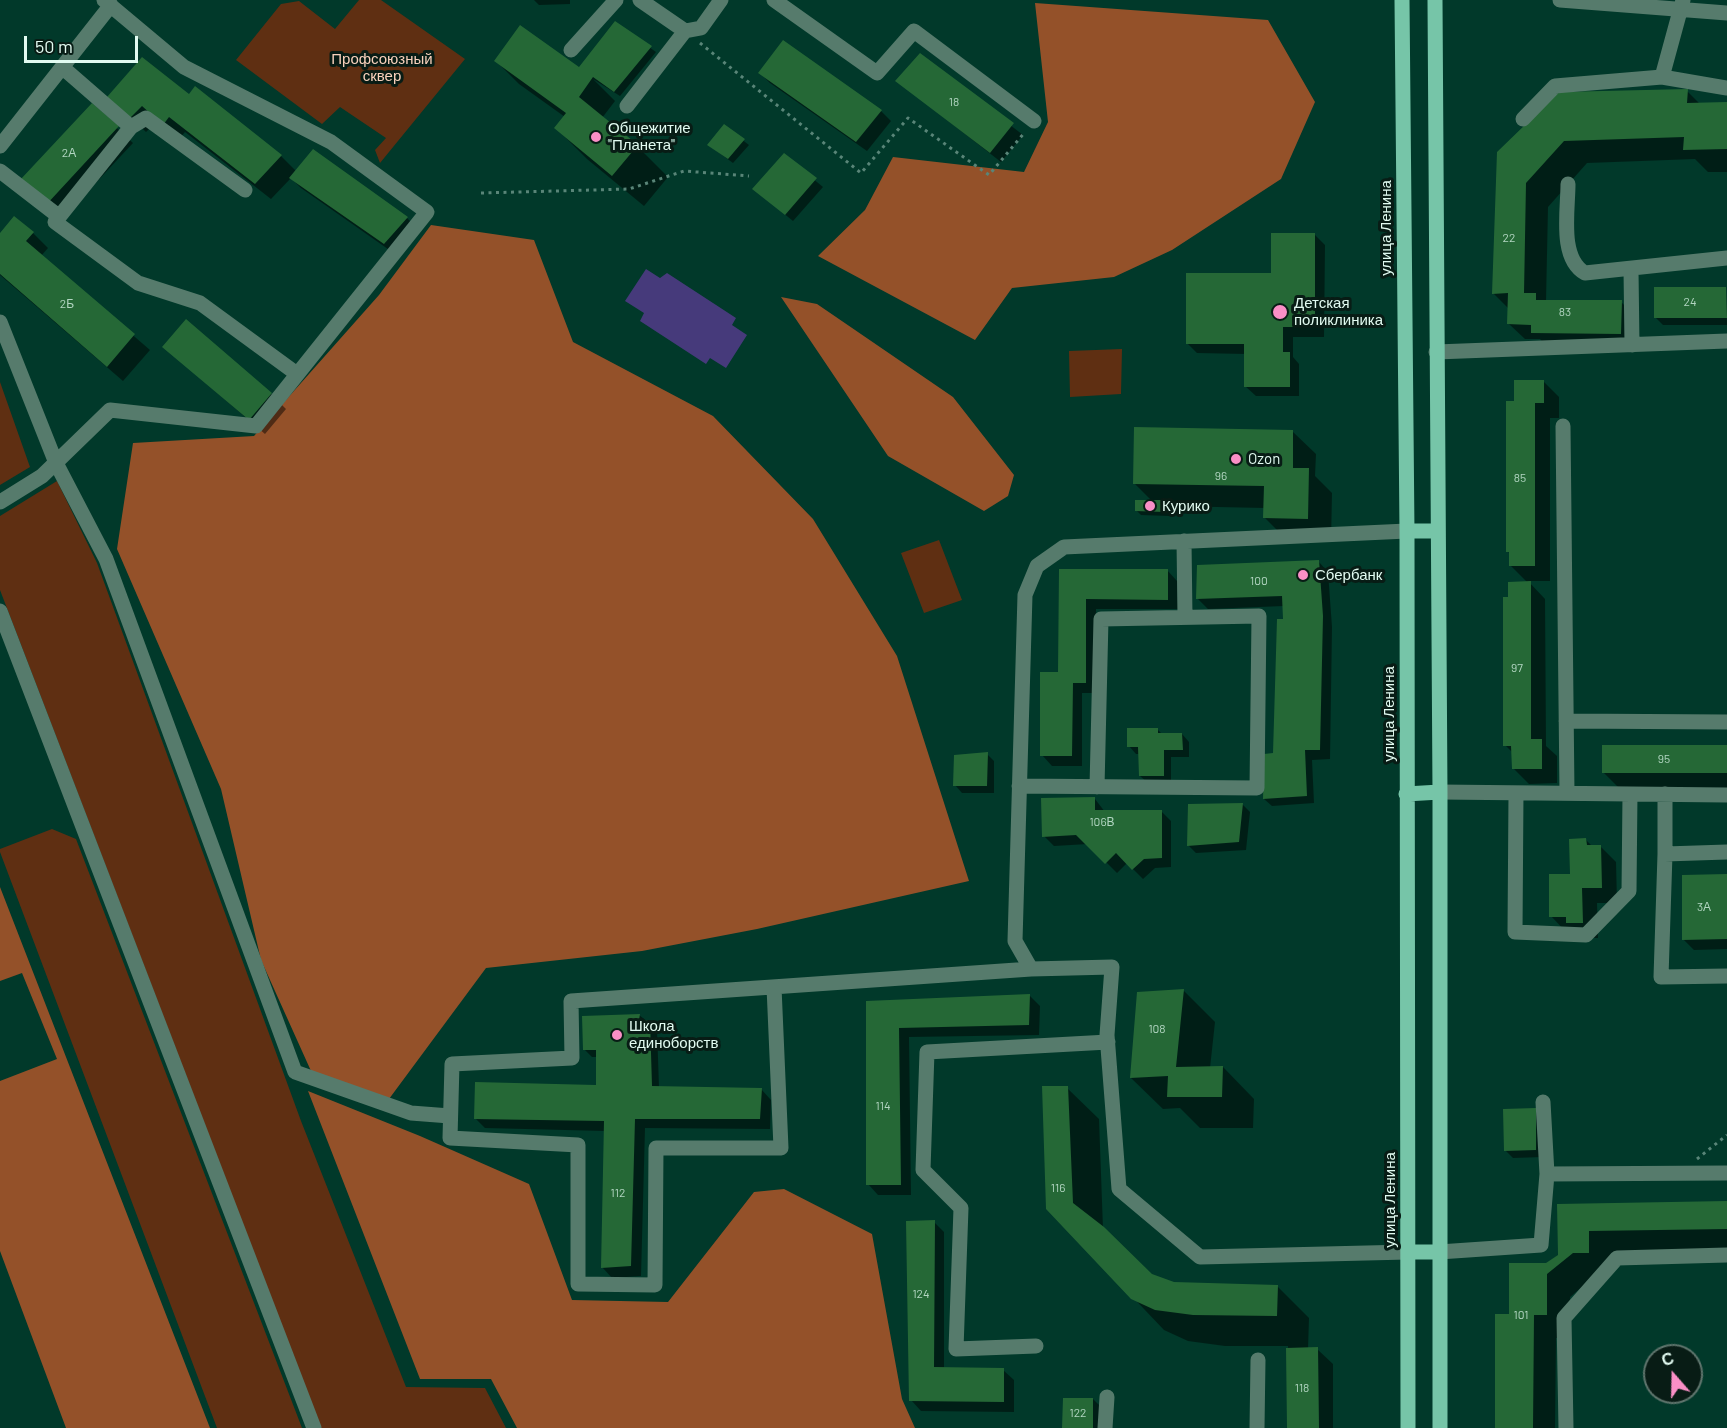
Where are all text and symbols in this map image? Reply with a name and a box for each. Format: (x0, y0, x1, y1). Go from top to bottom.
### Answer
scale bar (27, 24, 141, 62)
text: 50 m (35, 35, 73, 57)
park label: Профсоюзный сквер (331, 50, 433, 85)
house number: 18 (949, 95, 959, 109)
place label: Общежитие "Планета" (608, 119, 691, 154)
marker: Общежитие "Планета" (589, 130, 603, 144)
house number: 2А (62, 146, 76, 160)
street label: улица Ленина (1377, 180, 1395, 276)
house number: 22 (1503, 231, 1515, 245)
place label: Детская поликлиника (1294, 294, 1383, 329)
house number: 24 (1683, 295, 1697, 309)
house number: 2Б (60, 297, 74, 311)
marker: Детская поликлиника (1271, 303, 1289, 321)
house number: 83 (1559, 305, 1571, 319)
place label: Ozon (1248, 450, 1280, 468)
marker: Ozon (1229, 452, 1243, 466)
house number: 96 (1215, 469, 1227, 483)
house number: 85 (1514, 471, 1526, 485)
place label: Курико (1162, 497, 1210, 515)
marker: Курико (1143, 499, 1157, 513)
place label: Сбербанк (1315, 566, 1382, 584)
marker: Сбербанк (1296, 568, 1310, 582)
house number: 100 (1250, 574, 1268, 588)
house number: 97 (1511, 661, 1523, 675)
street label: улица Ленина (1380, 666, 1398, 762)
house number: 95 (1658, 752, 1670, 766)
house number: 106В (1089, 815, 1115, 829)
house number: 3А (1697, 900, 1711, 914)
place label: Школа единоборств (629, 1017, 718, 1052)
house number: 108 (1148, 1022, 1166, 1036)
marker: Школа единоборств (610, 1028, 624, 1042)
house number: 114 (875, 1099, 891, 1113)
street label: улица Ленина (1381, 1152, 1399, 1248)
house number: 116 (1051, 1181, 1065, 1195)
house number: 112 (611, 1186, 625, 1200)
house number: 124 (912, 1287, 930, 1301)
house number: 101 (1514, 1308, 1528, 1322)
north arrow (1643, 1344, 1703, 1404)
text: С (1659, 1348, 1676, 1369)
house number: 118 (1295, 1381, 1309, 1395)
house number: 122 (1069, 1406, 1087, 1420)

